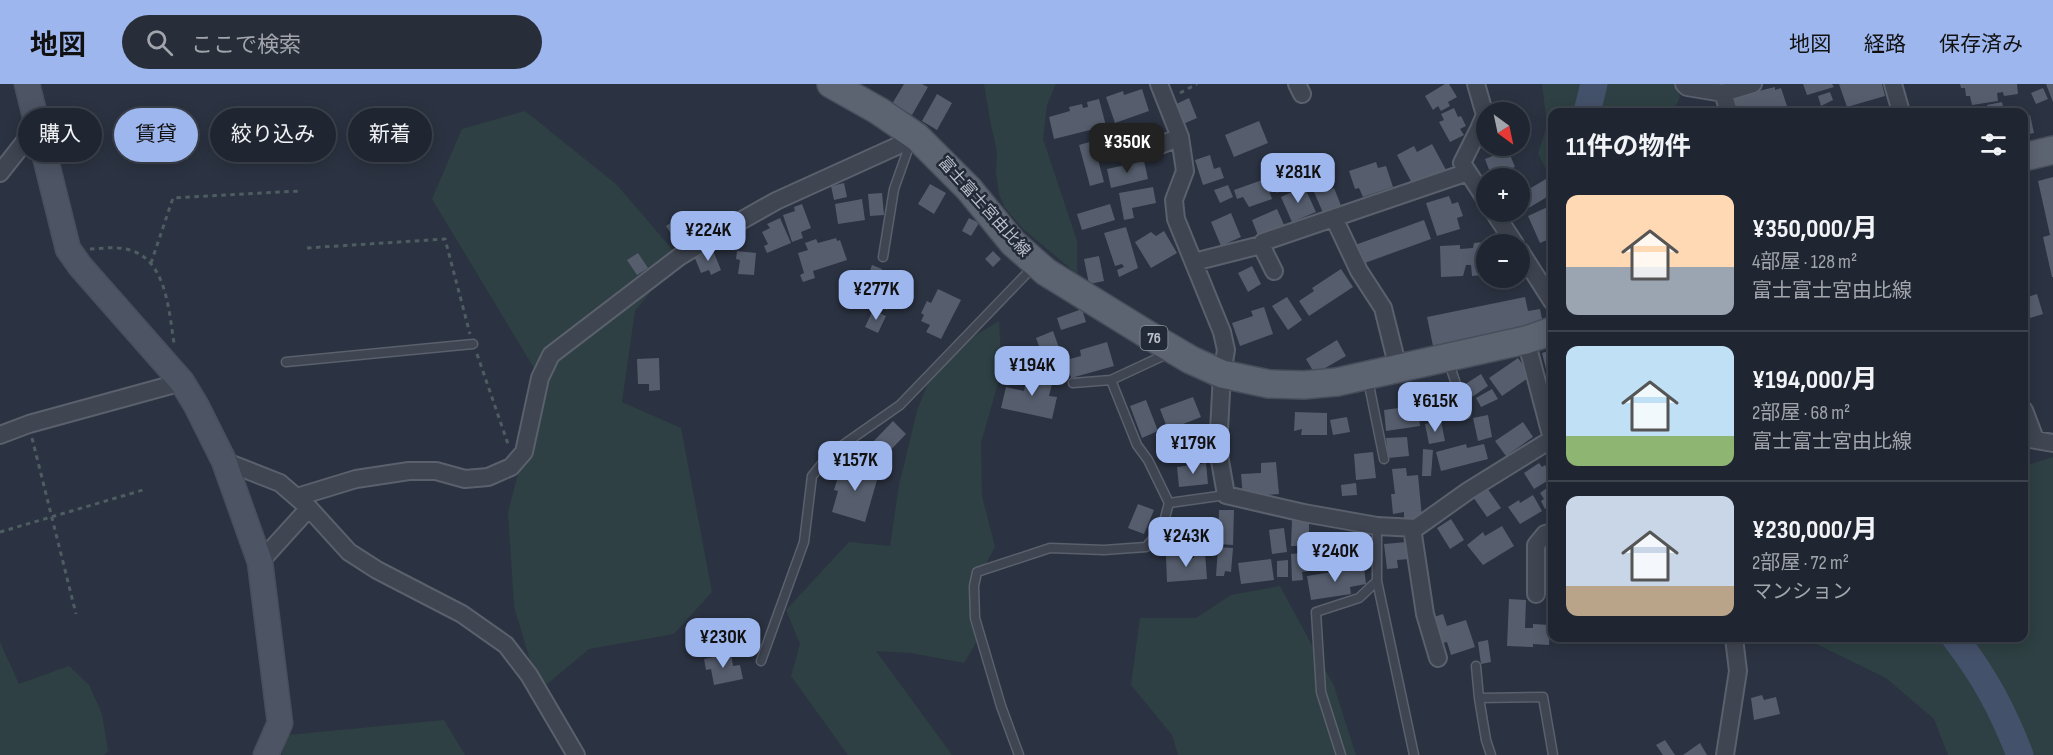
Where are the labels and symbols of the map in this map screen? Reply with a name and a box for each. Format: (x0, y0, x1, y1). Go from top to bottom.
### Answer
north arrow (1476, 102, 1530, 156)
pin: ¥350K (1085, 123, 1169, 174)
street label: 富士富士宮由比線 (934, 153, 1034, 261)
pin: ¥281K (1256, 153, 1340, 204)
pin: ¥224K (666, 211, 750, 262)
pin: ¥277K (834, 270, 918, 321)
road number: 76 (1140, 326, 1168, 350)
pin: ¥194K (990, 346, 1074, 397)
pin: ¥615K (1393, 382, 1477, 433)
pin: ¥179K (1151, 424, 1235, 475)
pin: ¥157K (813, 441, 897, 492)
pin: ¥243K (1144, 517, 1228, 568)
pin: ¥240K (1293, 532, 1377, 583)
pin: ¥230K (681, 618, 765, 669)

